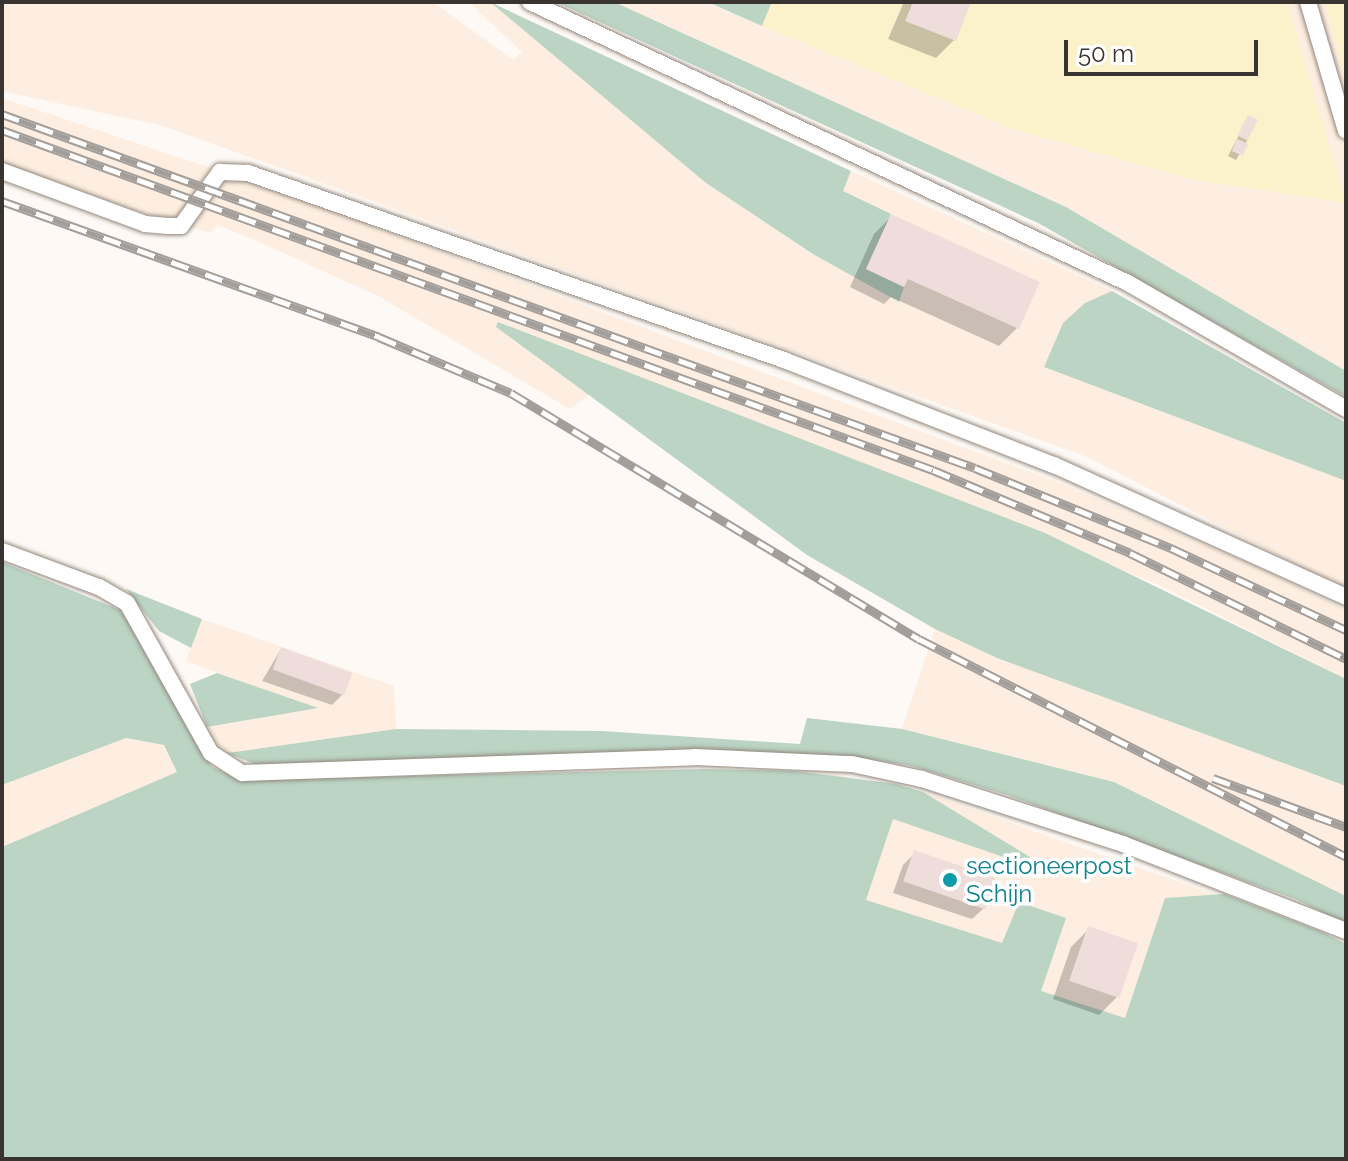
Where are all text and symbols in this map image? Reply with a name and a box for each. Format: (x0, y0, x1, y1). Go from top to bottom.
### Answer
scale bar (1068, 24, 1262, 74)
text: 50 m (1078, 39, 1134, 68)
place label: sectioneerpost Schijn (966, 852, 1132, 908)
marker: sectioneerpost Schijn (941, 871, 959, 889)

